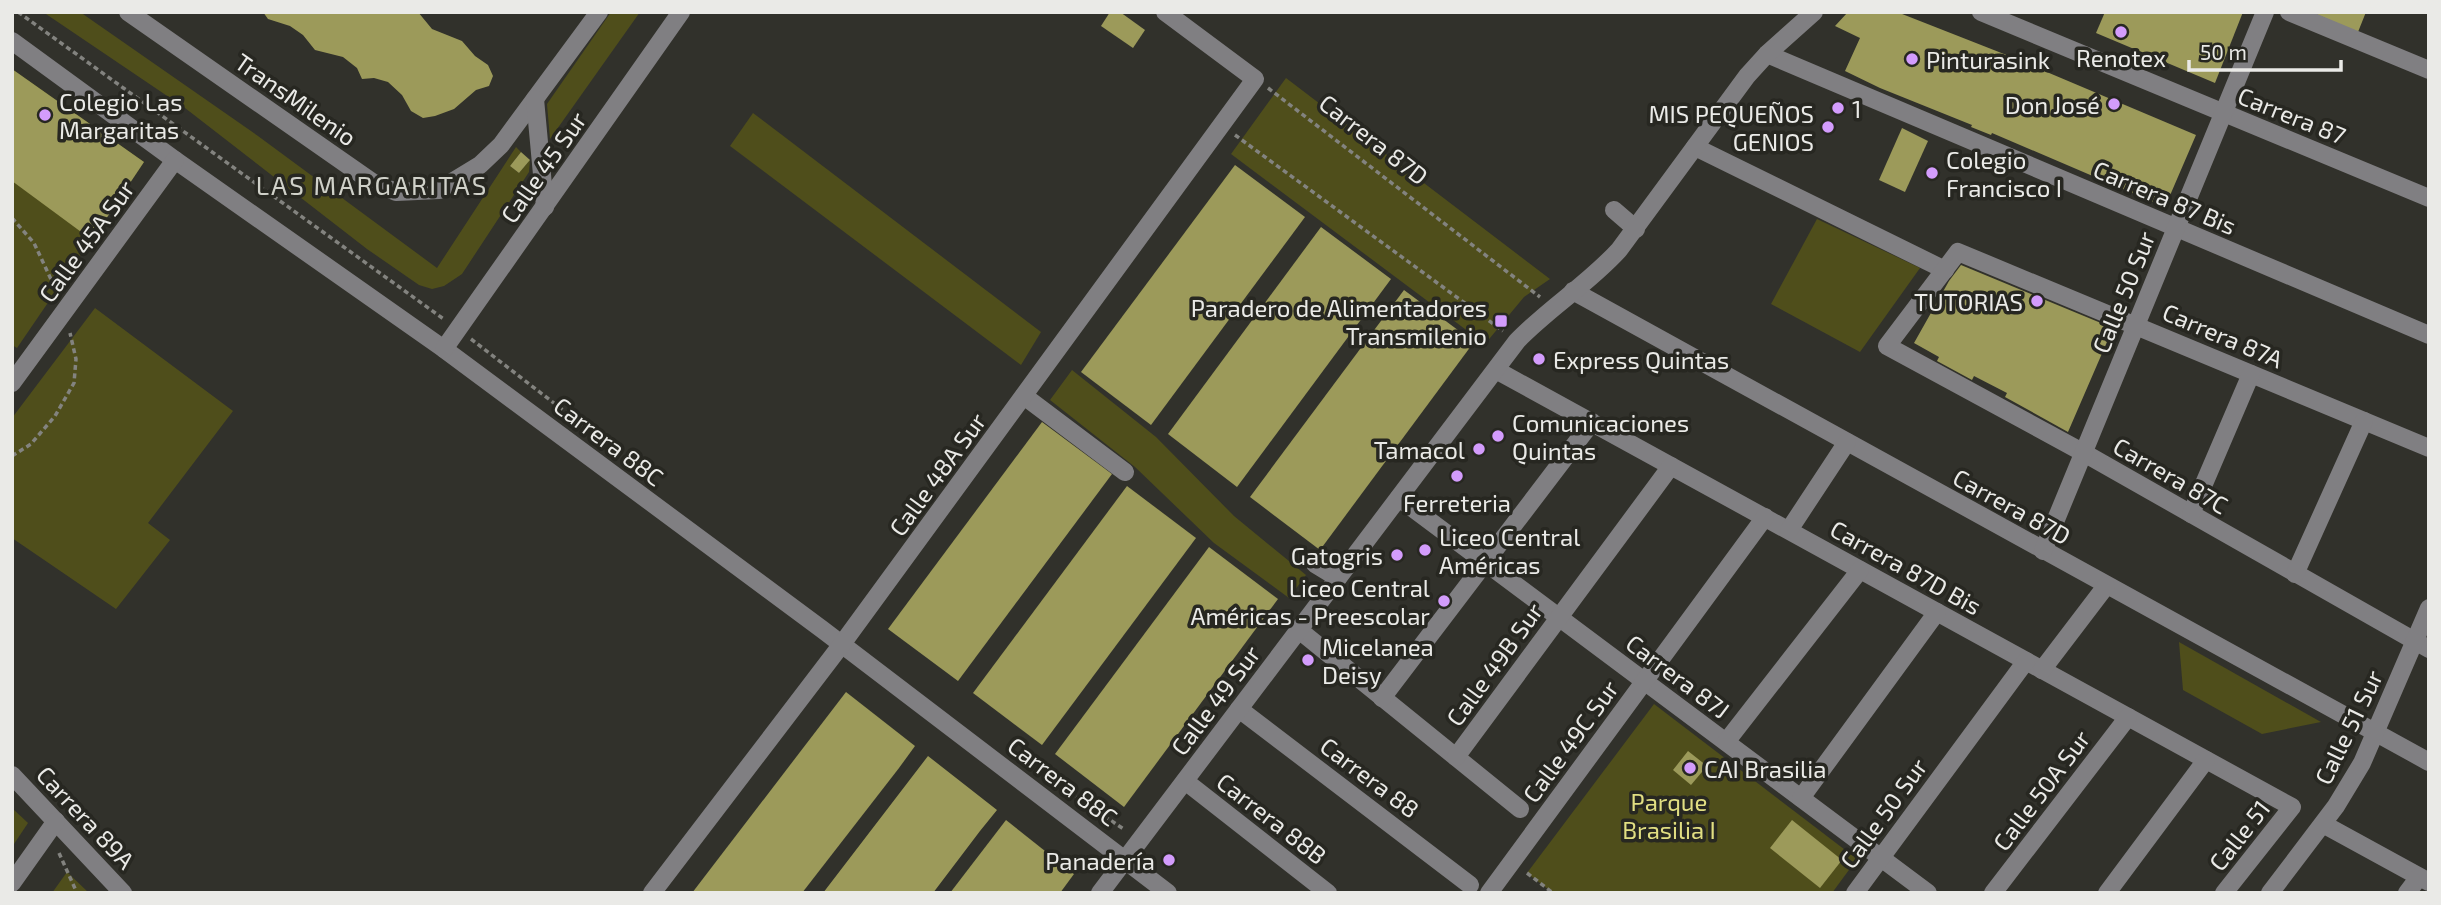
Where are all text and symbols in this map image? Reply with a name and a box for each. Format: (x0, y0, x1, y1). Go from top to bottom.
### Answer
marker: Renotex (2113, 24, 2129, 40)
scale bar (2189, 28, 2341, 72)
text: 50 m (2200, 39, 2247, 64)
place label: Renotex (2076, 43, 2166, 72)
place label: Pinturasink (1926, 45, 2050, 74)
street label: TransMilenio (230, 47, 362, 151)
marker: Pinturasink (1904, 51, 1920, 67)
street label: Carrera 87 (2234, 80, 2350, 150)
place label: Colegio Las Margaritas (59, 87, 182, 144)
street label: Carrera 87D (1314, 88, 1434, 190)
place label: Don José (2005, 90, 2100, 119)
place label: 1 (1852, 94, 1862, 123)
marker: Don José (2106, 96, 2122, 112)
place label: MIS PEQUEÑOS GENIOS (1648, 99, 1814, 156)
marker: 1 (1830, 100, 1846, 116)
street label: Calle 45 Sur (494, 106, 592, 228)
marker: Colegio Las Margaritas (37, 107, 53, 123)
marker: MIS PEQUEÑOS GENIOS (1820, 119, 1836, 135)
place label: Colegio Francisco I (1946, 145, 2062, 202)
street label: Carrera 87 Bis (2089, 154, 2241, 240)
marker: Colegio Francisco I (1924, 165, 1940, 181)
district label: LAS MARGARITAS (256, 169, 488, 200)
street label: Calle 45A Sur (32, 174, 140, 308)
street label: Calle 50 Sur (2085, 227, 2161, 357)
place label: TUTORIAS (1914, 287, 2023, 316)
place label: Paradero de Alimentadores Transmilenio (1191, 293, 1487, 350)
marker: TUTORIAS (2029, 293, 2045, 309)
street label: Carrera 87A (2159, 297, 2288, 373)
marker: Paradero de Alimentadores Transmilenio (1493, 313, 1509, 329)
place label: Express Quintas (1553, 345, 1729, 374)
marker: Express Quintas (1531, 351, 1547, 367)
street label: Carrera 88C (548, 390, 670, 492)
street label: Calle 48A Sur (883, 406, 992, 541)
place label: Comunicaciones Quintas (1512, 408, 1689, 465)
marker: Comunicaciones Quintas (1490, 428, 1506, 444)
street label: Carrera 87C (2109, 431, 2233, 519)
place label: Tamacol (1374, 435, 1465, 464)
marker: Tamacol (1471, 441, 1487, 457)
street label: Carrera 87D (1948, 462, 2076, 550)
marker: Ferreteria (1449, 468, 1465, 484)
place label: Ferreteria (1403, 488, 1511, 517)
street label: Carrera 87D Bis (1826, 514, 1986, 620)
place label: Liceo Central Américas (1439, 522, 1580, 579)
place label: Gatogris (1291, 541, 1383, 570)
marker: Liceo Central Américas (1417, 542, 1433, 558)
marker: Gatogris (1389, 547, 1405, 563)
place label: Liceo Central Américas - Preescolar (1190, 573, 1430, 630)
marker: Liceo Central Américas - Preescolar (1436, 593, 1452, 609)
street label: Calle 49B Sur (1440, 597, 1549, 731)
street label: Carrera 87J (1621, 628, 1735, 724)
place label: Micelanea Deisy (1322, 632, 1434, 689)
street label: Calle 49 Sur (1164, 639, 1266, 761)
marker: Micelanea Deisy (1300, 652, 1316, 668)
street label: Calle 51 Sur (2308, 665, 2388, 789)
street label: Calle 49C Sur (1516, 674, 1624, 808)
street label: Calle 50A Sur (1986, 724, 2096, 856)
street label: Carrera 88C (1002, 730, 1124, 832)
street label: Carrera 88 (1315, 731, 1425, 823)
street label: Calle 50 Sur (1833, 752, 1933, 874)
place label: CAI Brasilia (1704, 754, 1826, 783)
street label: Carrera 89A (31, 760, 141, 874)
marker: CAI Brasilia (1682, 760, 1698, 776)
street label: Carrera 88B (1212, 766, 1332, 870)
park label: Parque Brasilia I (1622, 787, 1716, 844)
street label: Calle 51 (2202, 794, 2276, 876)
place label: Panadería (1045, 846, 1155, 875)
marker: Panadería (1161, 852, 1177, 868)

